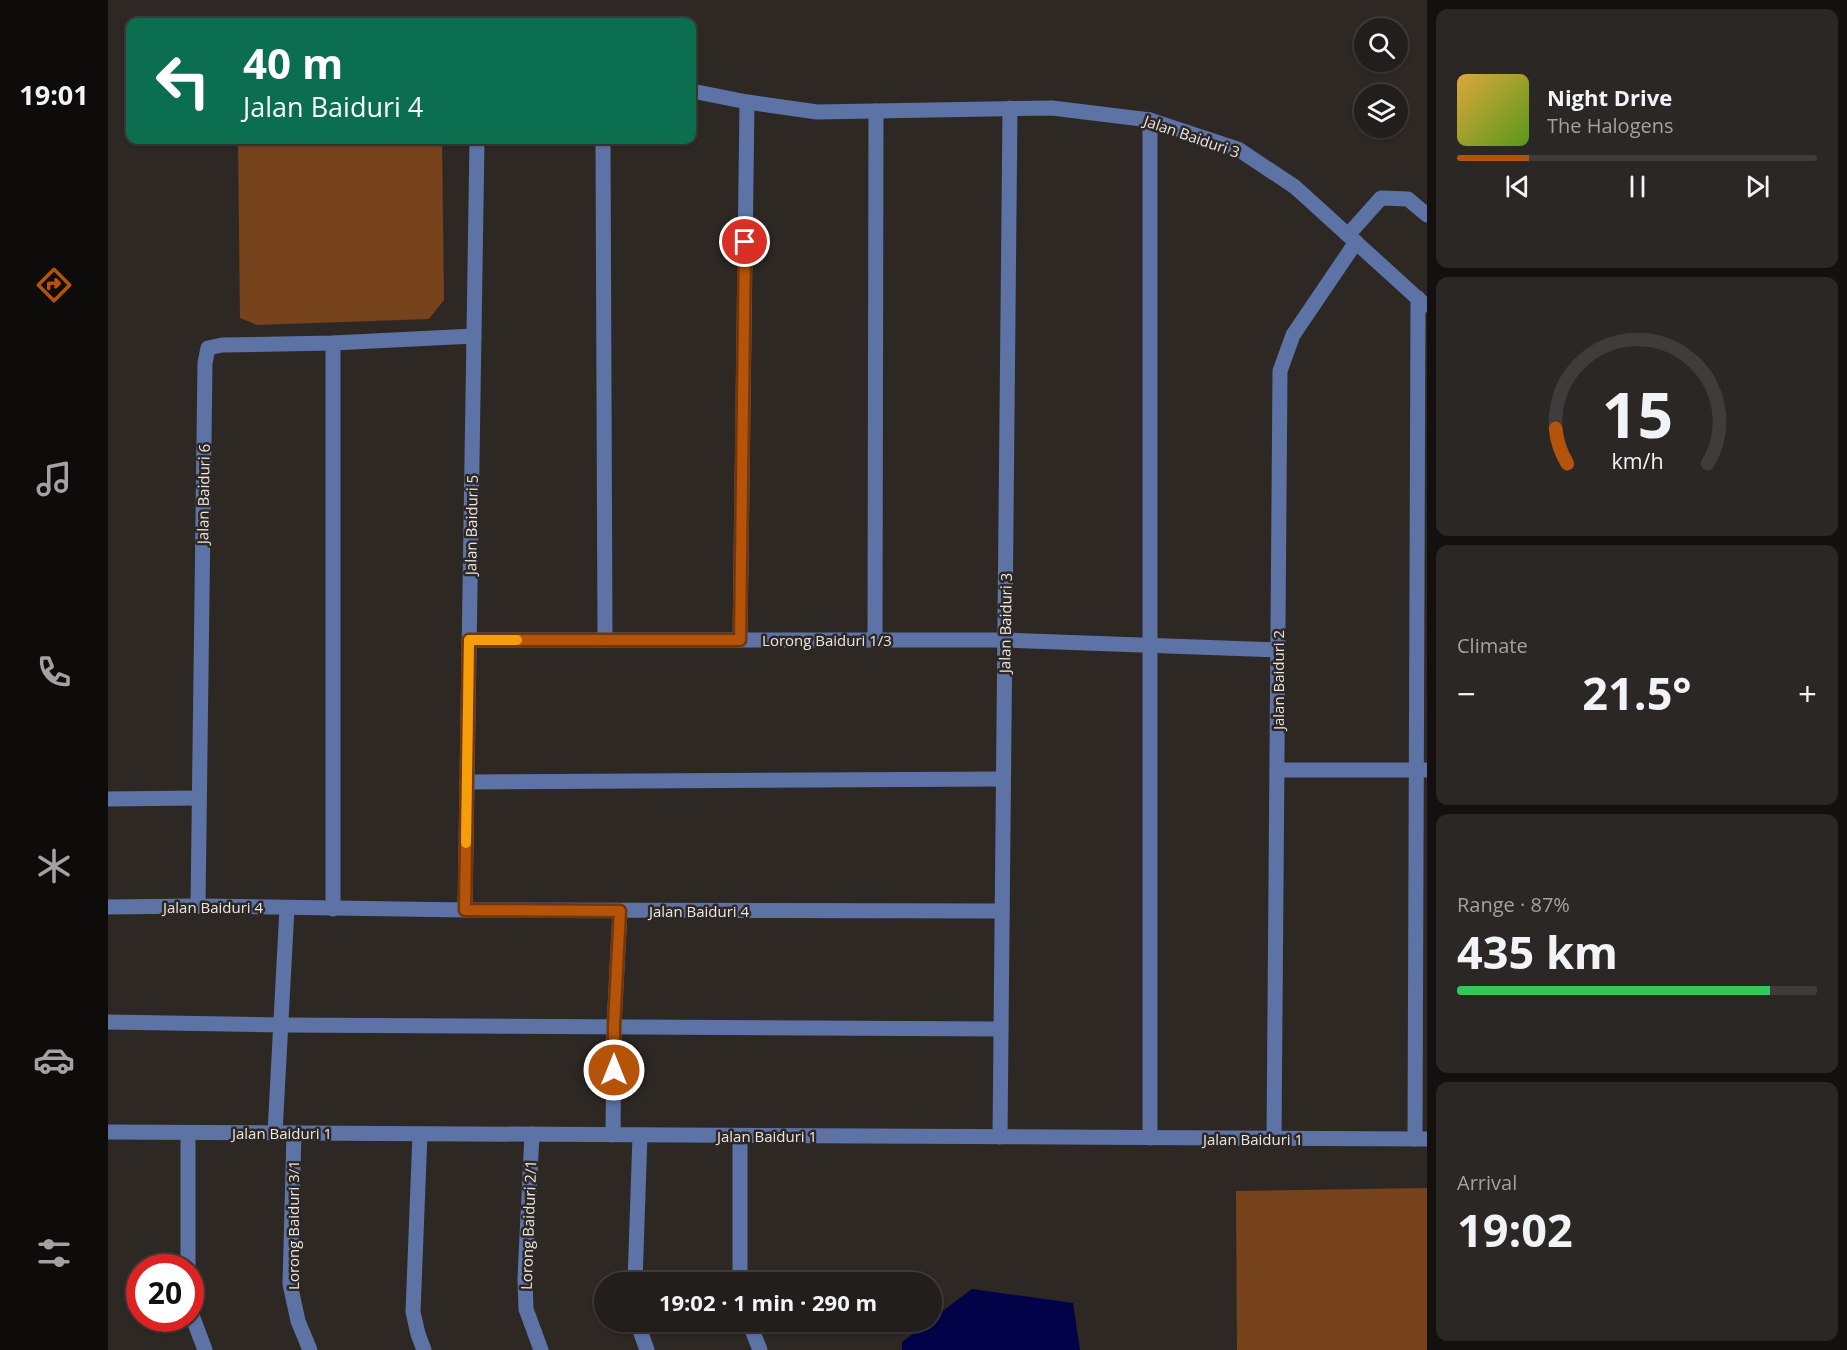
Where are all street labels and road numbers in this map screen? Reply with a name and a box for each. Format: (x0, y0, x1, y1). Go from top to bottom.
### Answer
street label: Jalan Baiduri 3 (1139, 110, 1243, 162)
street label: Jalan Baiduri 6 (192, 444, 214, 546)
street label: Jalan Baiduri 5 (460, 475, 482, 577)
street label: Jalan Baiduri 3 (994, 573, 1016, 675)
street label: Lorong Baiduri 1/3 (762, 630, 892, 650)
street label: Jalan Baiduri 2 (1268, 630, 1288, 732)
street label: Jalan Baiduri 4 (161, 897, 263, 917)
street label: Jalan Baiduri 4 (647, 901, 749, 921)
street label: Jalan Baiduri 1 (230, 1123, 332, 1143)
street label: Jalan Baiduri 1 (715, 1126, 817, 1146)
street label: Jalan Baiduri 1 (1201, 1129, 1303, 1149)
street label: Lorong Baiduri 3/1 (283, 1160, 303, 1290)
street label: Lorong Baiduri 2/1 (516, 1160, 540, 1290)

